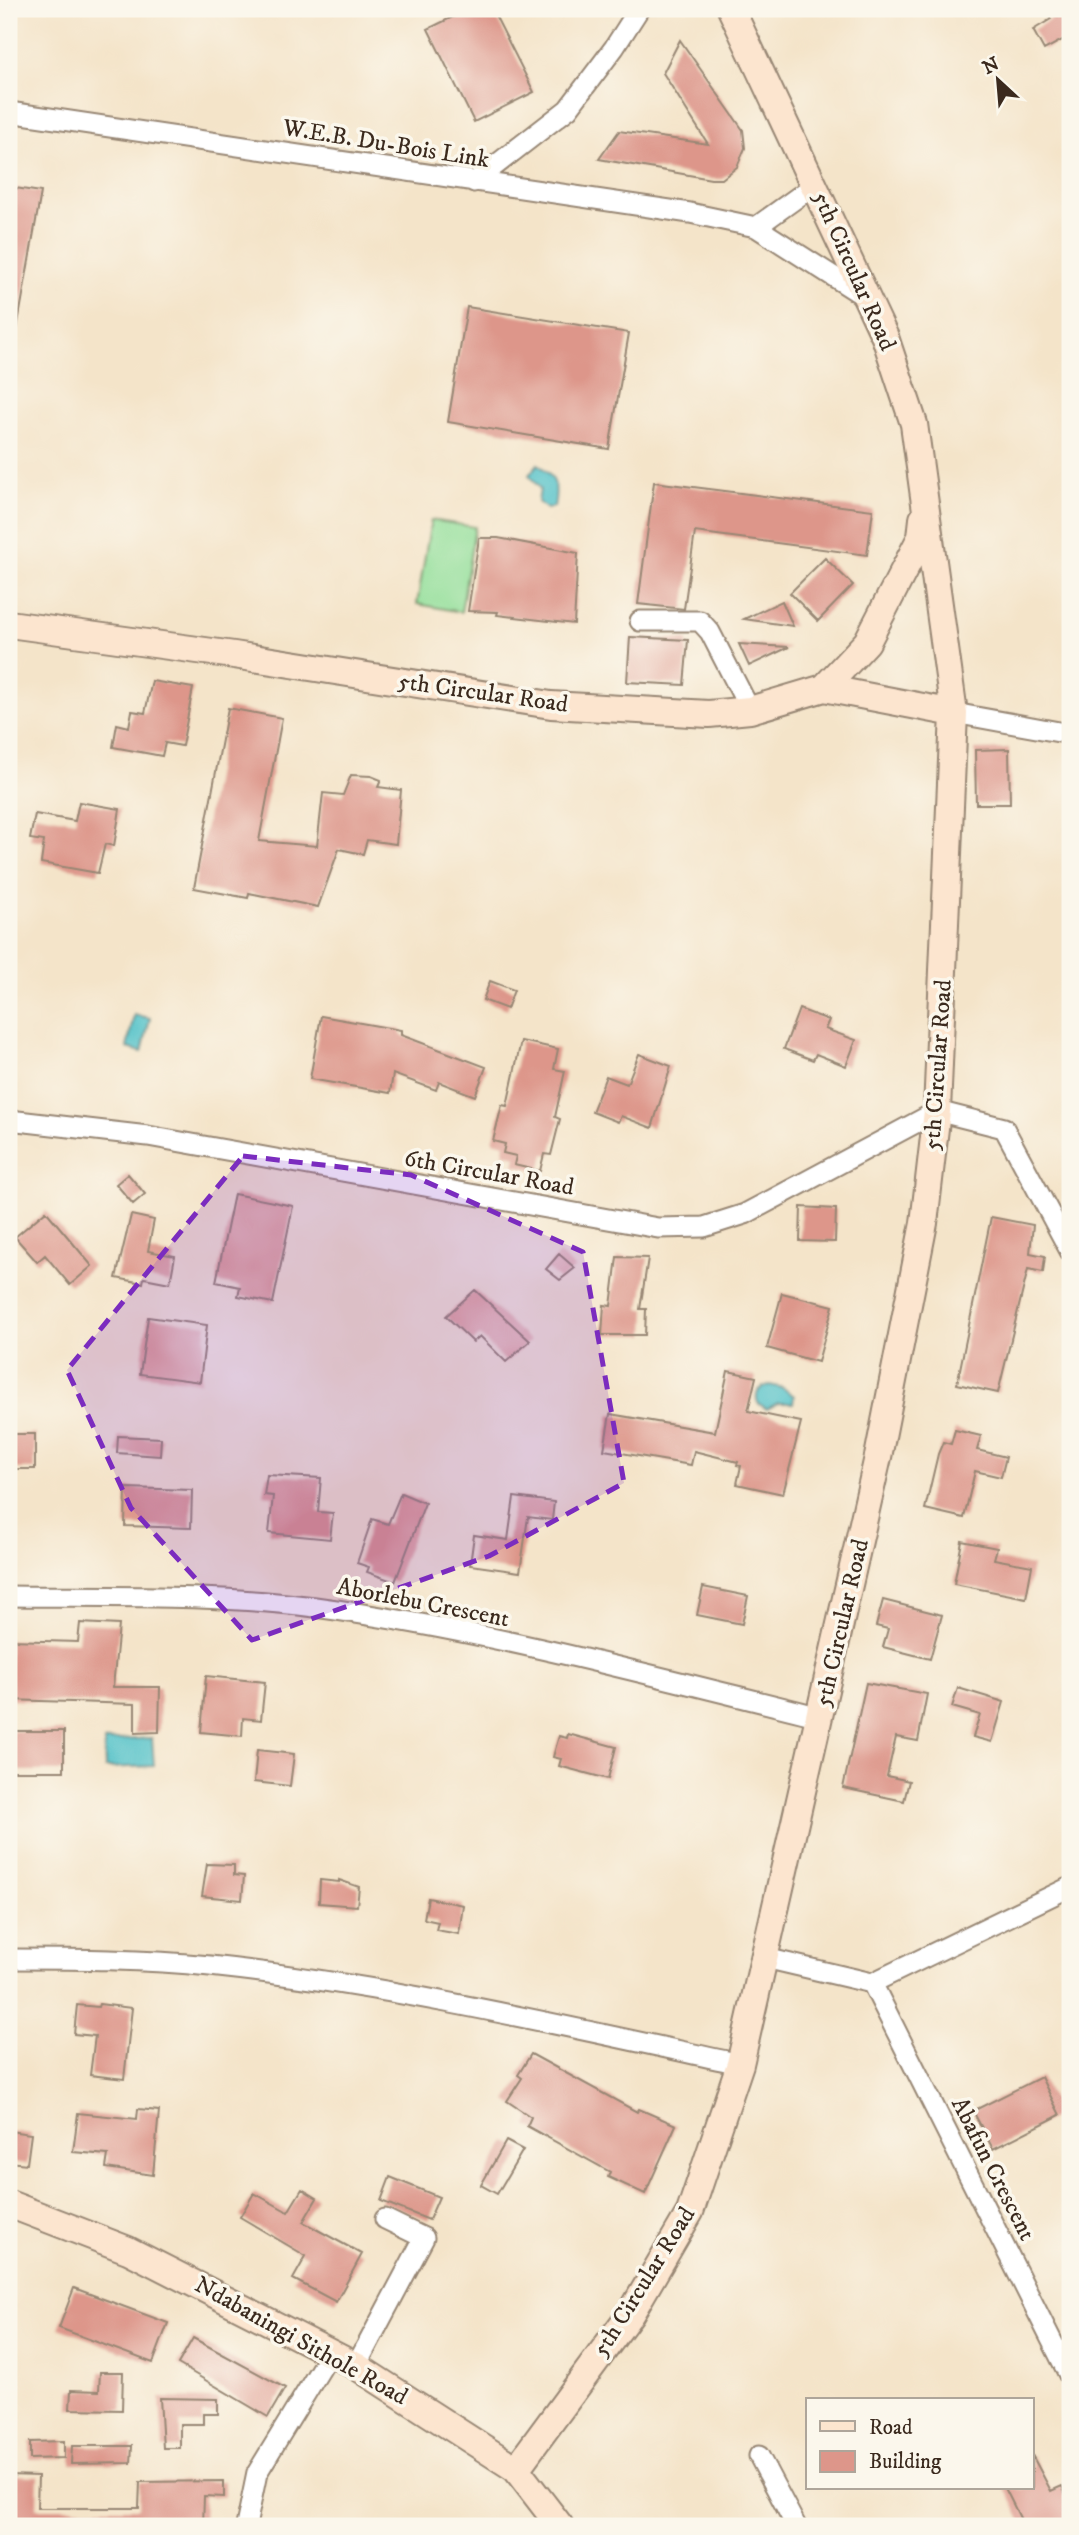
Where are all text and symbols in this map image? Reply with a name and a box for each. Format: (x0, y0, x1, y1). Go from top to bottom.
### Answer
north arrow (964, 46, 1034, 116)
text: N (979, 52, 1004, 80)
street label: W.E.B. Du-Bois Link (280, 113, 491, 175)
street label: 5th Circular Road (805, 187, 903, 355)
street label: 5th Circular Road (396, 666, 570, 720)
street label: 5th Circular Road (917, 978, 959, 1152)
street label: 6th Circular Road (402, 1143, 576, 1203)
street label: 5th Circular Road (808, 1536, 876, 1710)
street label: Aborlebu Crescent (334, 1572, 512, 1634)
street label: Abafun Crescent (944, 2092, 1042, 2246)
street label: 5th Circular Road (586, 2201, 702, 2363)
street label: Ndabaningi Sithole Road (189, 2270, 413, 2412)
legend (806, 2398, 1034, 2490)
text: Road (869, 2415, 913, 2441)
text: Building (869, 2449, 942, 2475)

